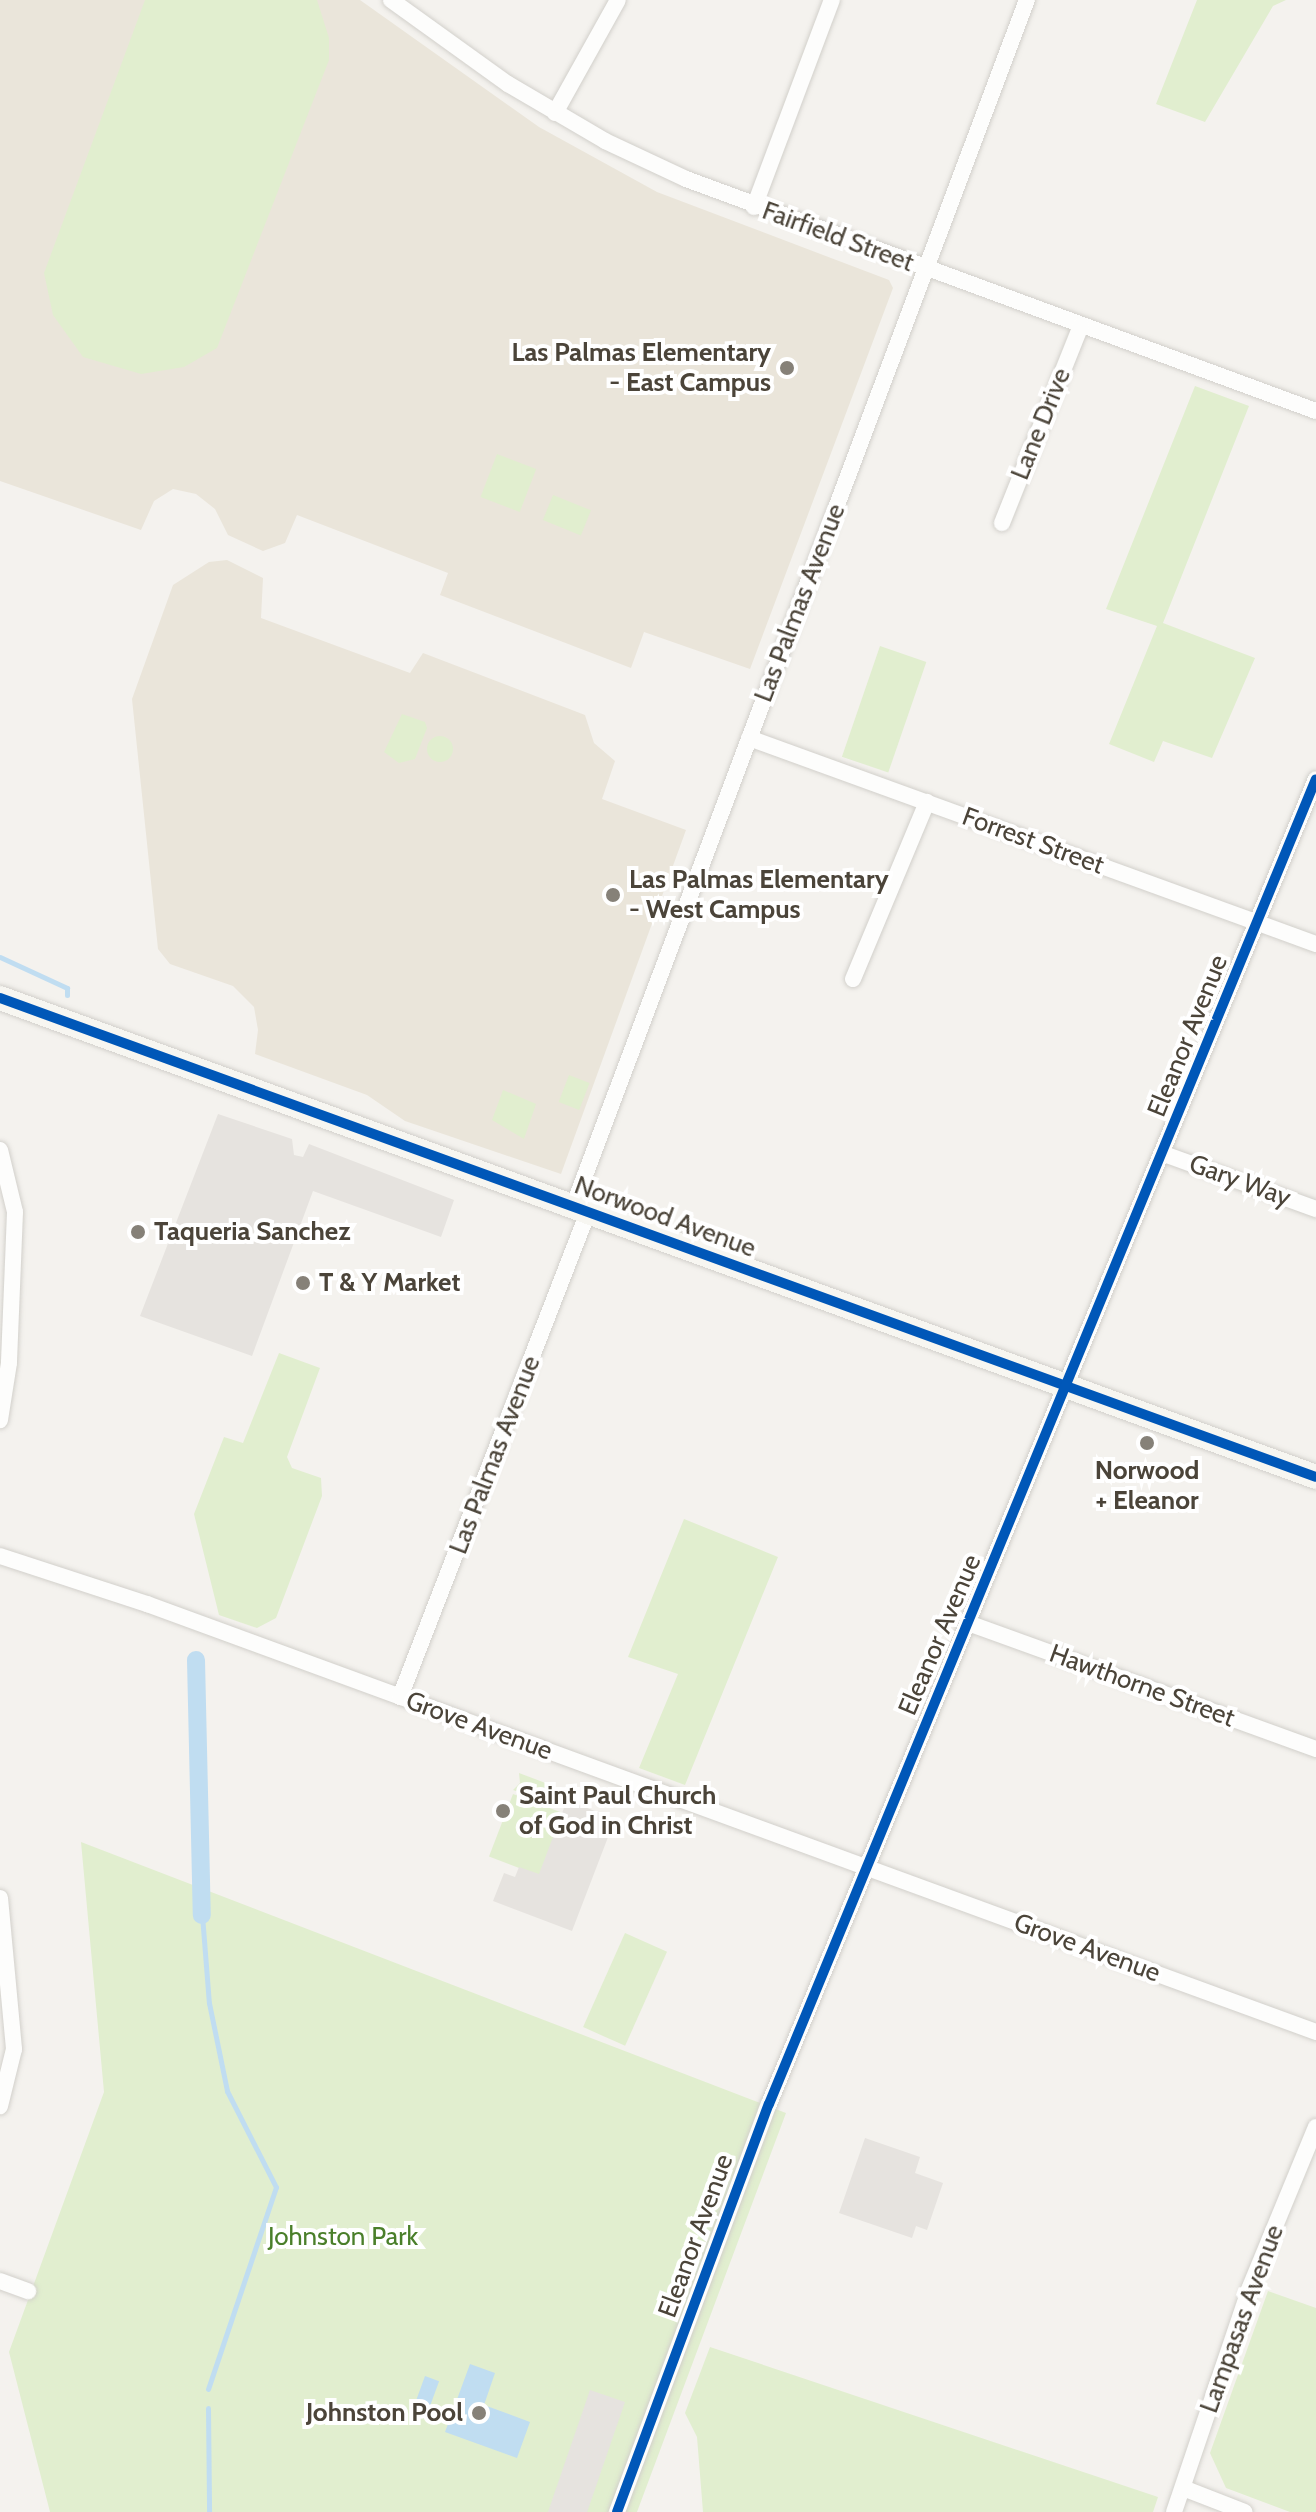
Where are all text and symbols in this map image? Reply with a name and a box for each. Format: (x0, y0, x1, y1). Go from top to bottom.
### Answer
street label: Fairfield Street (758, 195, 918, 279)
place label: Las Palmas Elementary - East Campus (511, 337, 771, 398)
marker: Las Palmas Elementary - East Campus (778, 359, 796, 377)
street label: Lane Drive (1005, 364, 1077, 484)
street label: Las Palmas Avenue (748, 500, 852, 706)
street label: Forrest Street (958, 801, 1108, 881)
place label: Las Palmas Elementary - West Campus (629, 864, 889, 926)
marker: Las Palmas Elementary - West Campus (604, 886, 622, 904)
street label: Eleanor Avenue (1141, 951, 1235, 1121)
street label: Gary Way (1185, 1148, 1295, 1214)
street label: Norwood Avenue (570, 1170, 760, 1264)
place label: Taqueria Sanchez (154, 1216, 350, 1248)
marker: Taqueria Sanchez (129, 1223, 147, 1241)
place label: T & Y Market (319, 1267, 460, 1299)
marker: T & Y Market (294, 1274, 312, 1292)
street label: Las Palmas Avenue (443, 1352, 547, 1558)
marker: Norwood + Eleanor (1138, 1434, 1156, 1452)
place label: Norwood + Eleanor (1095, 1455, 1199, 1516)
street label: Eleanor Avenue (892, 1550, 988, 1720)
street label: Hawthorne Street (1045, 1638, 1239, 1734)
street label: Grove Avenue (402, 1685, 556, 1767)
place label: Saint Paul Church of God in Christ (519, 1780, 716, 1842)
marker: Saint Paul Church of God in Christ (494, 1802, 512, 1820)
street label: Grove Avenue (1010, 1907, 1164, 1989)
street label: Eleanor Avenue (652, 2150, 740, 2322)
park label: Johnston Park (268, 2221, 418, 2253)
street label: Lampasas Avenue (1194, 2221, 1290, 2417)
place label: Johnston Pool (306, 2397, 463, 2429)
marker: Johnston Pool (470, 2404, 488, 2422)

